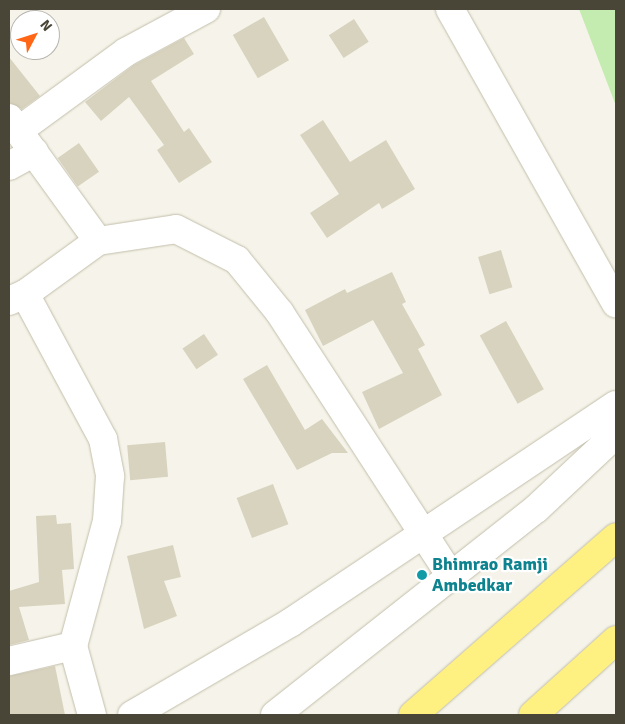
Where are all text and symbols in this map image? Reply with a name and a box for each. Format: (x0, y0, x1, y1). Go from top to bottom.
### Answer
north arrow (10, 10, 60, 60)
text: N (36, 16, 56, 35)
place label: Bhimrao Ramji Ambedkar (432, 554, 548, 596)
marker: Bhimrao Ramji Ambedkar (416, 569, 428, 581)

